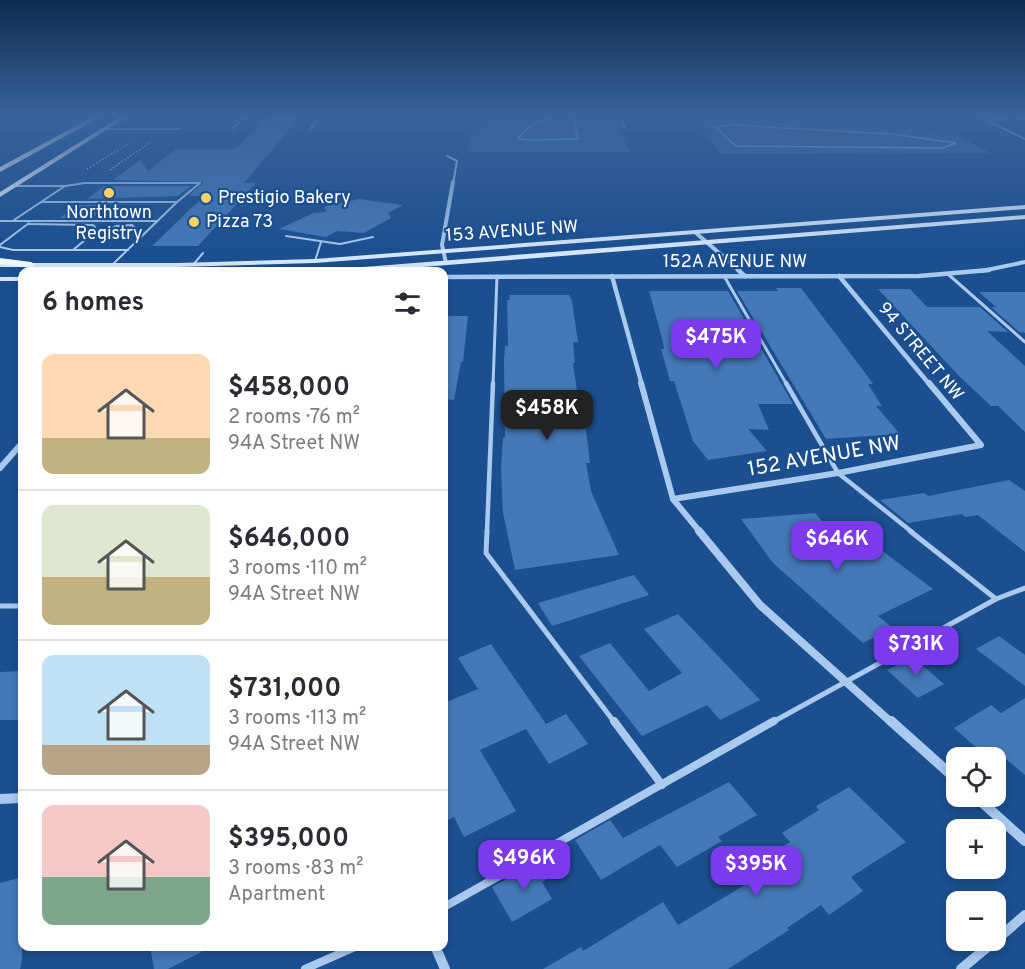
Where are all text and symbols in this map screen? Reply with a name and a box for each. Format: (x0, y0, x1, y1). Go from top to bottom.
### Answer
marker: Northtown Registry (102, 186, 116, 200)
place label: Prestigio Bakery (218, 187, 351, 210)
marker: Prestigio Bakery (199, 191, 213, 205)
place label: Northtown Registry (66, 202, 152, 246)
place label: Pizza 73 (206, 211, 273, 234)
marker: Pizza 73 (187, 215, 201, 229)
street label: 153 AVENUE NW (445, 216, 579, 248)
street label: 152A AVENUE NW (663, 251, 807, 274)
text: 6 homes (42, 287, 144, 320)
icon: filters (391, 287, 424, 320)
street label: 94 STREET NW (872, 298, 968, 406)
pin: $475K (674, 319, 758, 370)
text: $475K (685, 325, 747, 351)
text: $458,000 (228, 372, 350, 405)
icon: home (90, 378, 162, 450)
pin: $458K (505, 390, 589, 441)
text: $458K (515, 396, 579, 422)
text: 2 rooms · 76 m² (228, 405, 360, 431)
street label: 152 AVENUE NW (745, 430, 903, 484)
text: 94A Street NW (228, 431, 360, 457)
pin: $646K (795, 521, 879, 572)
text: $646,000 (228, 523, 350, 556)
text: $646K (805, 527, 869, 553)
icon: home (90, 529, 162, 601)
text: 3 rooms · 110 m² (228, 556, 367, 582)
text: 94A Street NW (228, 582, 360, 608)
pin: $731K (874, 626, 958, 677)
text: $731K (888, 632, 944, 658)
text: $731,000 (228, 673, 341, 706)
icon: home (90, 679, 162, 751)
text: 3 rooms · 113 m² (228, 706, 366, 732)
text: 94A Street NW (228, 732, 360, 758)
map controls (946, 747, 1006, 951)
button: locate (946, 747, 1006, 807)
button: + (946, 819, 1006, 879)
text: $395,000 (228, 823, 349, 856)
icon: home (90, 829, 162, 901)
pin: $496K (482, 840, 566, 891)
text: $496K (492, 846, 556, 872)
pin: $395K (714, 846, 798, 897)
text: $395K (725, 852, 787, 878)
text: 3 rooms · 83 m² (228, 856, 363, 882)
text: Apartment (228, 882, 326, 908)
button: − (946, 891, 1006, 951)

